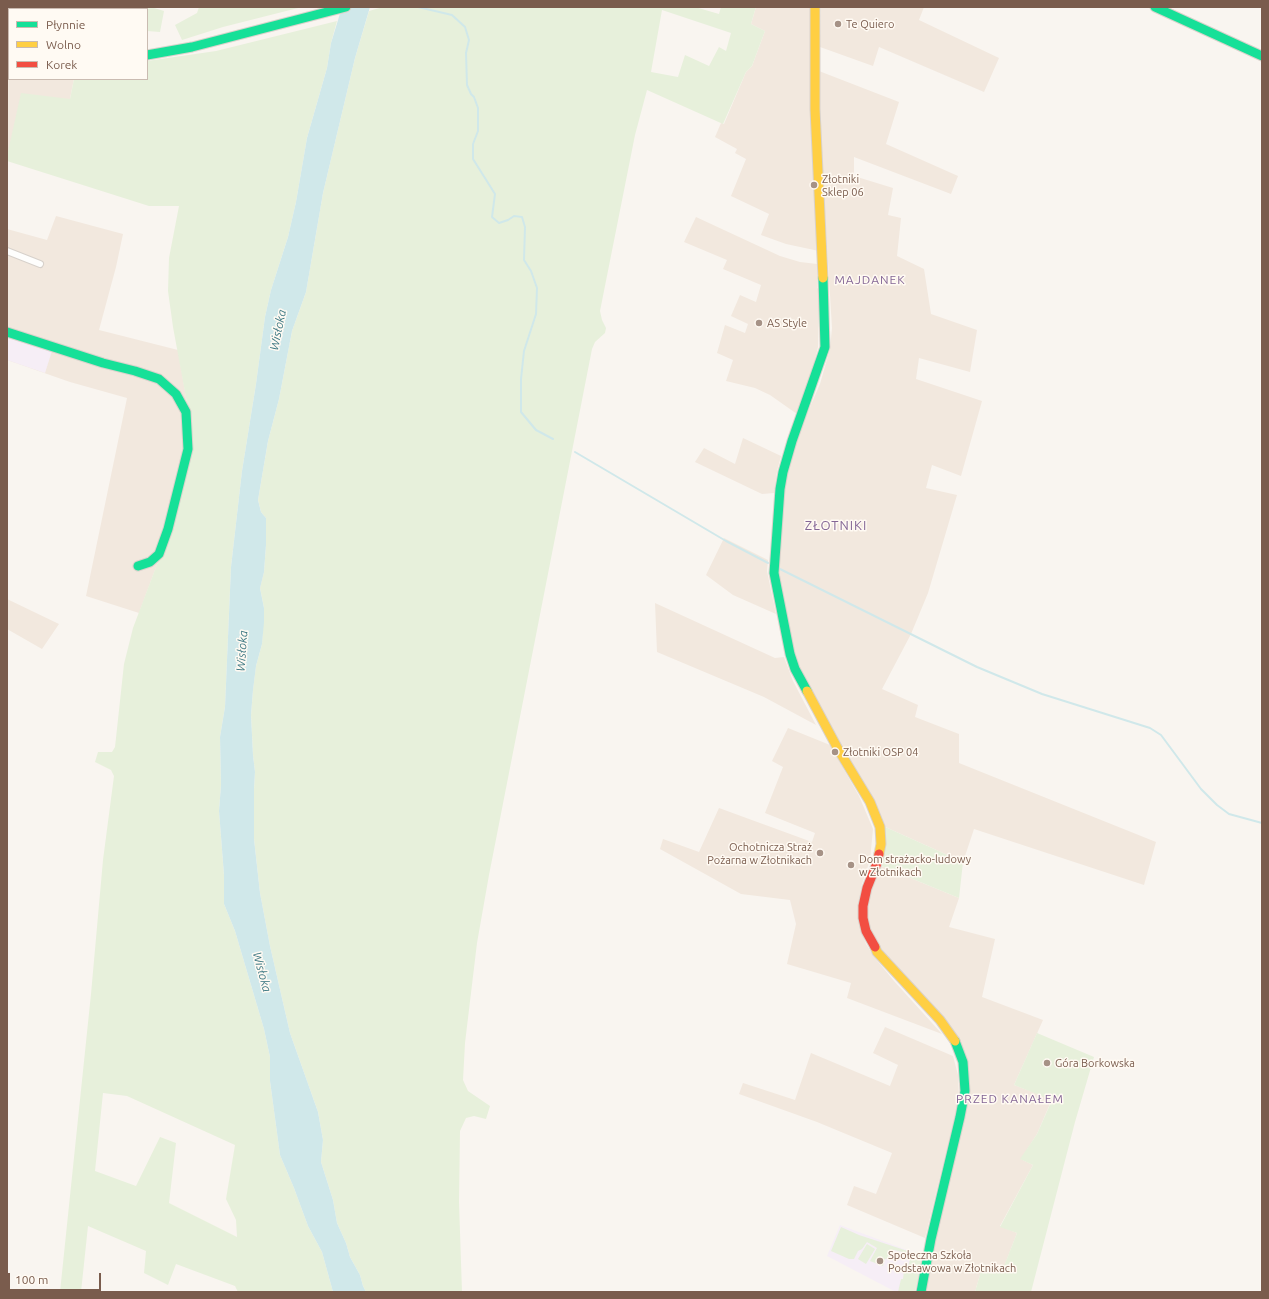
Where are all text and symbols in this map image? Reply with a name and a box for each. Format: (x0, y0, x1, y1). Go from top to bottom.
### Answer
legend (8, 8, 148, 80)
place label: Te Quiero (846, 17, 894, 31)
text: Płynnie (46, 18, 85, 31)
marker: Te Quiero (833, 19, 843, 29)
text: Wolno (46, 38, 81, 51)
text: Korek (46, 58, 77, 71)
place label: Złotniki Sklep 06 (822, 172, 864, 198)
marker: Złotniki Sklep 06 (809, 180, 819, 190)
district label: MAJDANEK (834, 273, 906, 287)
water label: Wisłoka (267, 308, 289, 352)
place label: AS Style (767, 316, 807, 330)
marker: AS Style (754, 318, 764, 328)
district label: ZŁOTNIKI (805, 518, 867, 534)
water label: Wisłoka (233, 630, 251, 672)
place label: Złotniki OSP 04 (843, 745, 918, 759)
marker: Złotniki OSP 04 (830, 747, 840, 757)
place label: Ochotnicza Straż Pożarna w Złotnikach (707, 840, 812, 866)
marker: Ochotnicza Straż Pożarna w Złotnikach (815, 848, 825, 858)
place label: Dom strażacko-ludowy w Złotnikach (859, 852, 971, 878)
marker: Dom strażacko-ludowy w Złotnikach (846, 860, 856, 870)
water label: Wisłoka (250, 950, 274, 994)
place label: Góra Borkowska (1055, 1056, 1135, 1070)
marker: Góra Borkowska (1042, 1058, 1052, 1068)
district label: PRZED KANAŁEM (956, 1092, 1064, 1106)
place label: Społeczna Szkoła Podstawowa w Złotnikach (888, 1248, 1016, 1274)
marker: Społeczna Szkoła Podstawowa w Złotnikach (875, 1256, 885, 1266)
scale bar (10, 1265, 103, 1291)
text: 100 m (15, 1273, 48, 1286)

